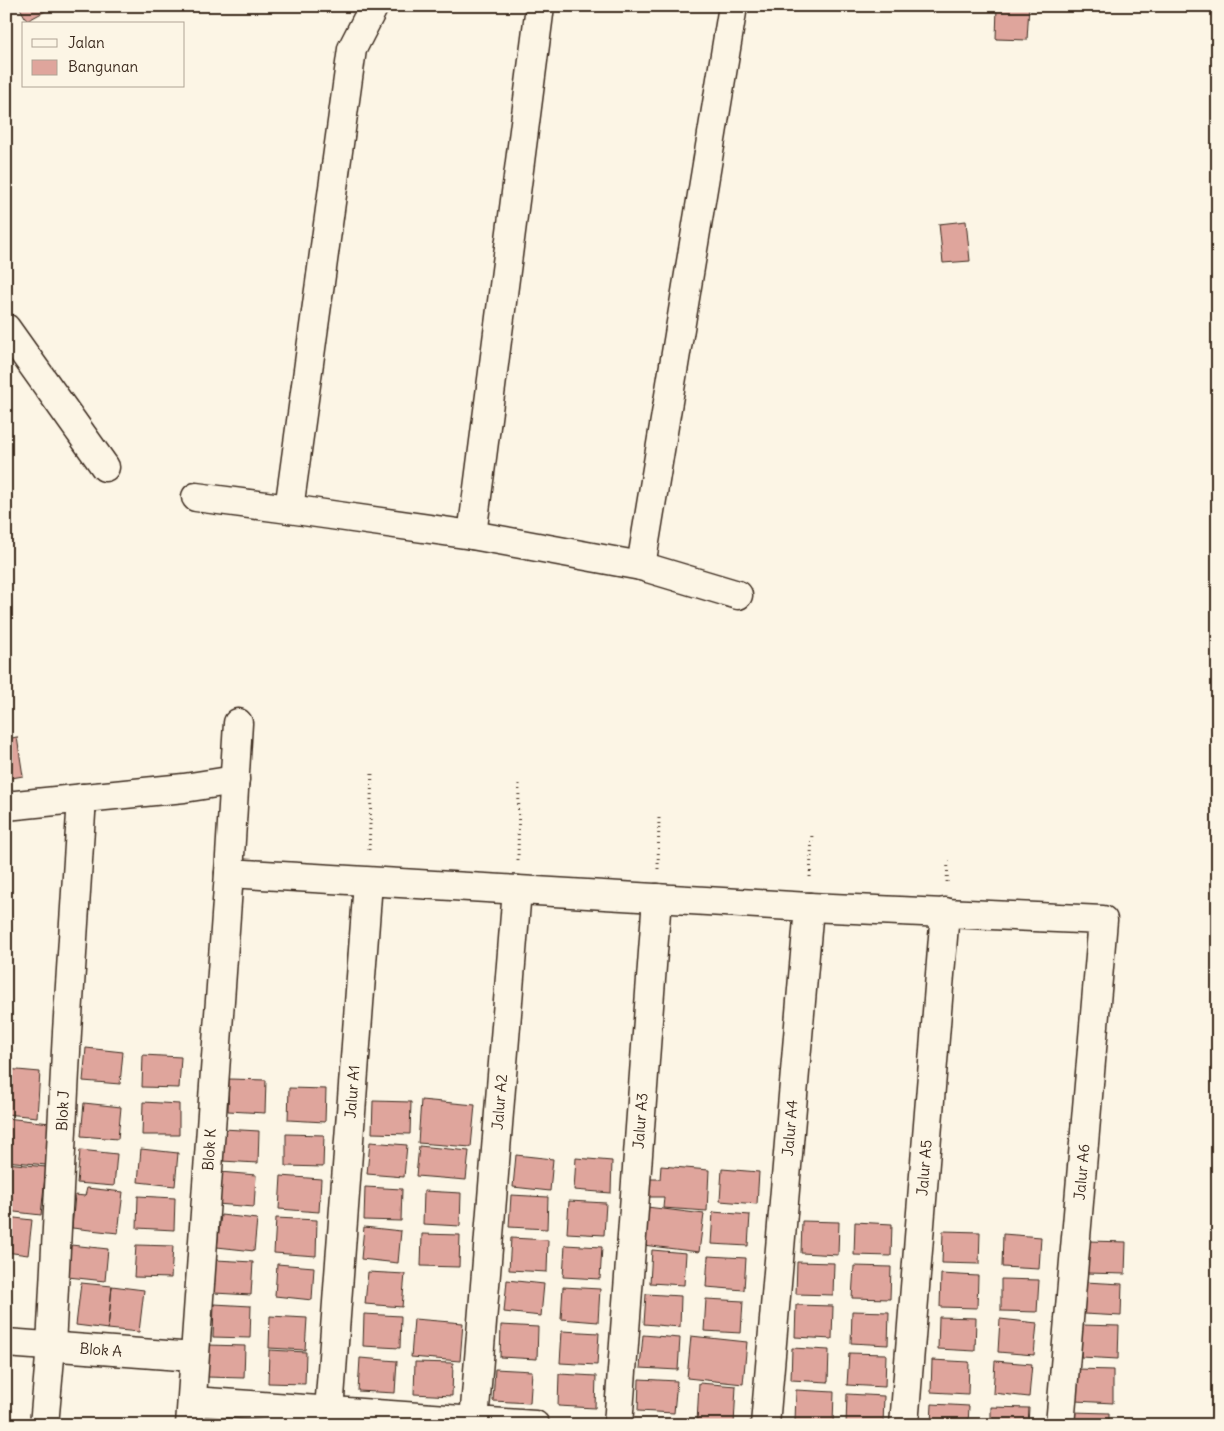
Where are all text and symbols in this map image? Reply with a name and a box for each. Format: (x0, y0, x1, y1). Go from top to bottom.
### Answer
legend (22, 22, 185, 88)
text: Jalan (68, 33, 105, 52)
text: Bangunan (68, 57, 138, 76)
street label: Jalur A1 (341, 1065, 363, 1119)
street label: Jalur A2 (488, 1073, 511, 1131)
street label: Blok J (52, 1090, 73, 1131)
street label: Jalur A3 (628, 1092, 652, 1150)
street label: Jalur A4 (778, 1099, 802, 1157)
street label: Blok K (198, 1127, 220, 1171)
street label: Jalur A5 (912, 1139, 936, 1197)
street label: Jalur A6 (1070, 1143, 1093, 1201)
street label: Blok A (79, 1339, 123, 1361)

